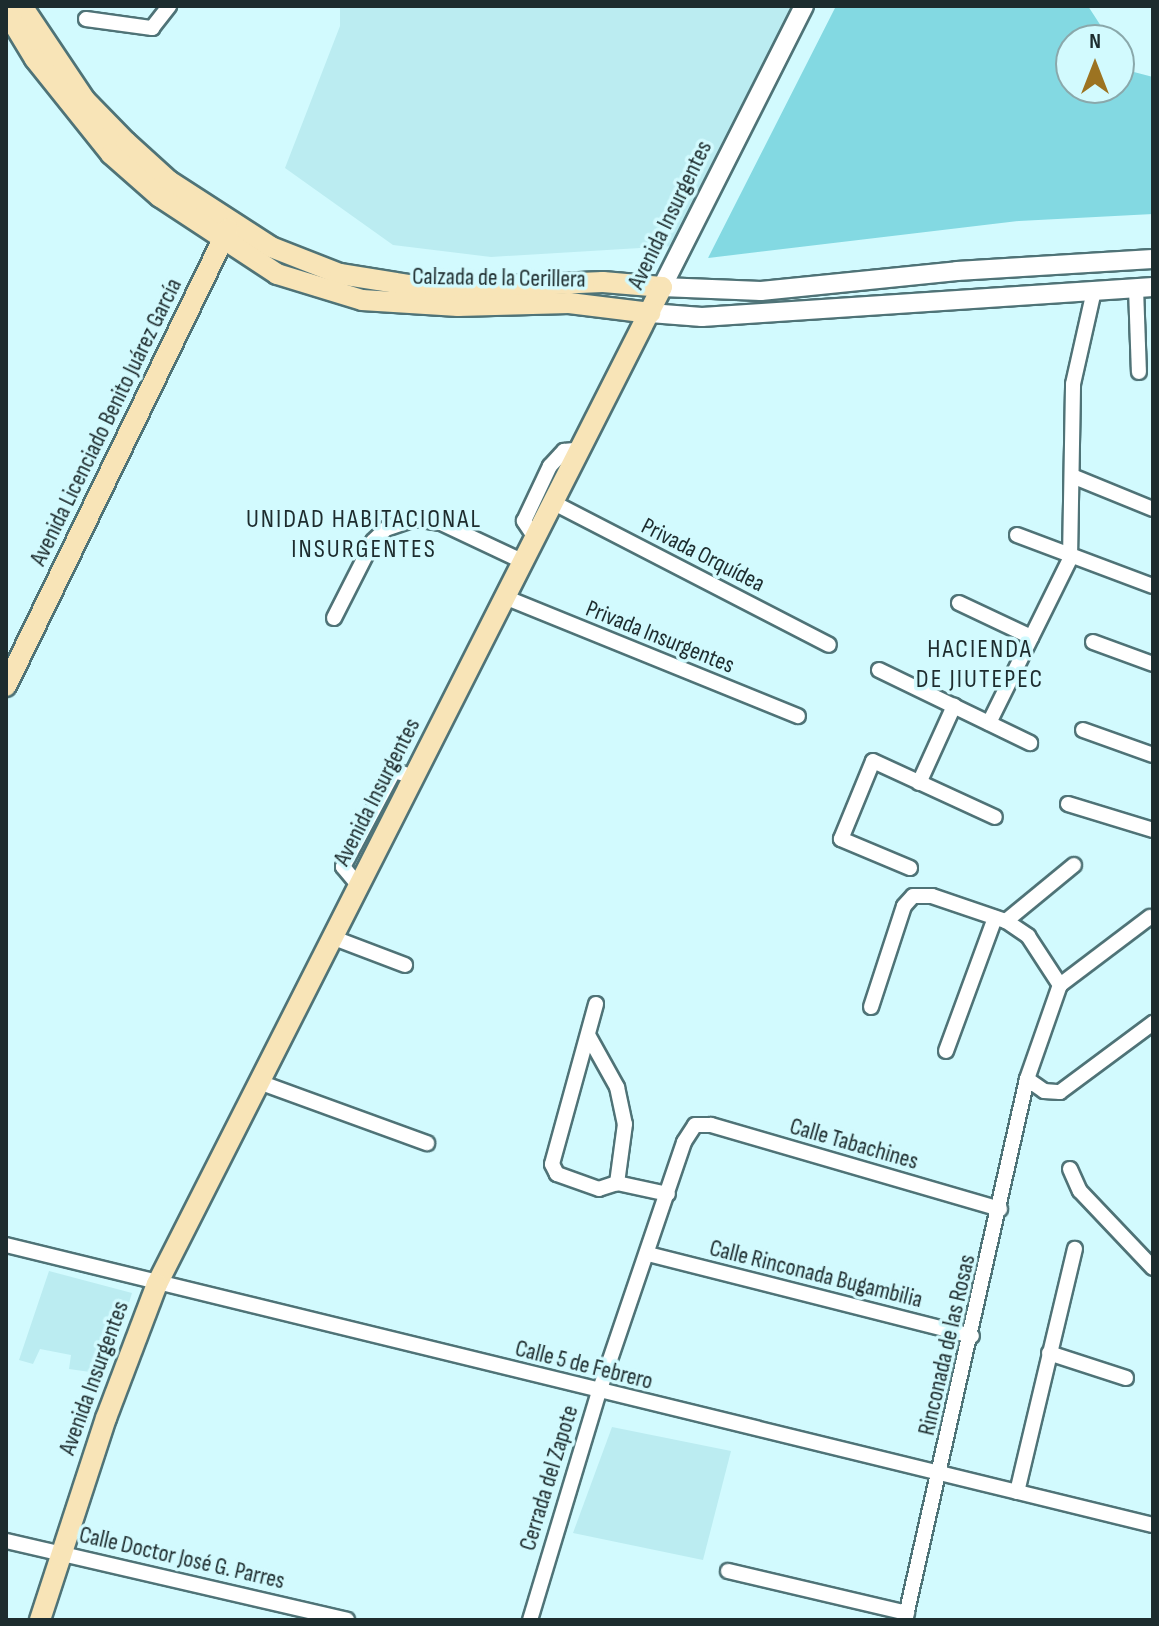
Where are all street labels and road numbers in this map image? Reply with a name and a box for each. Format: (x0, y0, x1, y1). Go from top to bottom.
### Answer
street label: Avenida Insurgentes (622, 136, 718, 294)
street label: Calzada de la Cerillera (412, 262, 586, 294)
street label: Avenida Licenciado Benito Juárez García (24, 274, 188, 570)
street label: Privada Orquídea (637, 512, 769, 598)
street label: Privada Insurgentes (582, 594, 738, 680)
street label: Avenida Insurgentes (328, 714, 426, 870)
street label: Calle Tabachines (786, 1112, 922, 1176)
street label: Calle Rinconada Bugambilia (707, 1234, 925, 1314)
street label: Rinconada de las Rosas (912, 1252, 982, 1438)
street label: Avenida Insurgentes (53, 1297, 135, 1459)
street label: Calle 5 de Febrero (512, 1334, 656, 1396)
street label: Cerrada del Zapote (513, 1402, 585, 1554)
street label: Calle Doctor José G. Parres (76, 1520, 288, 1596)

